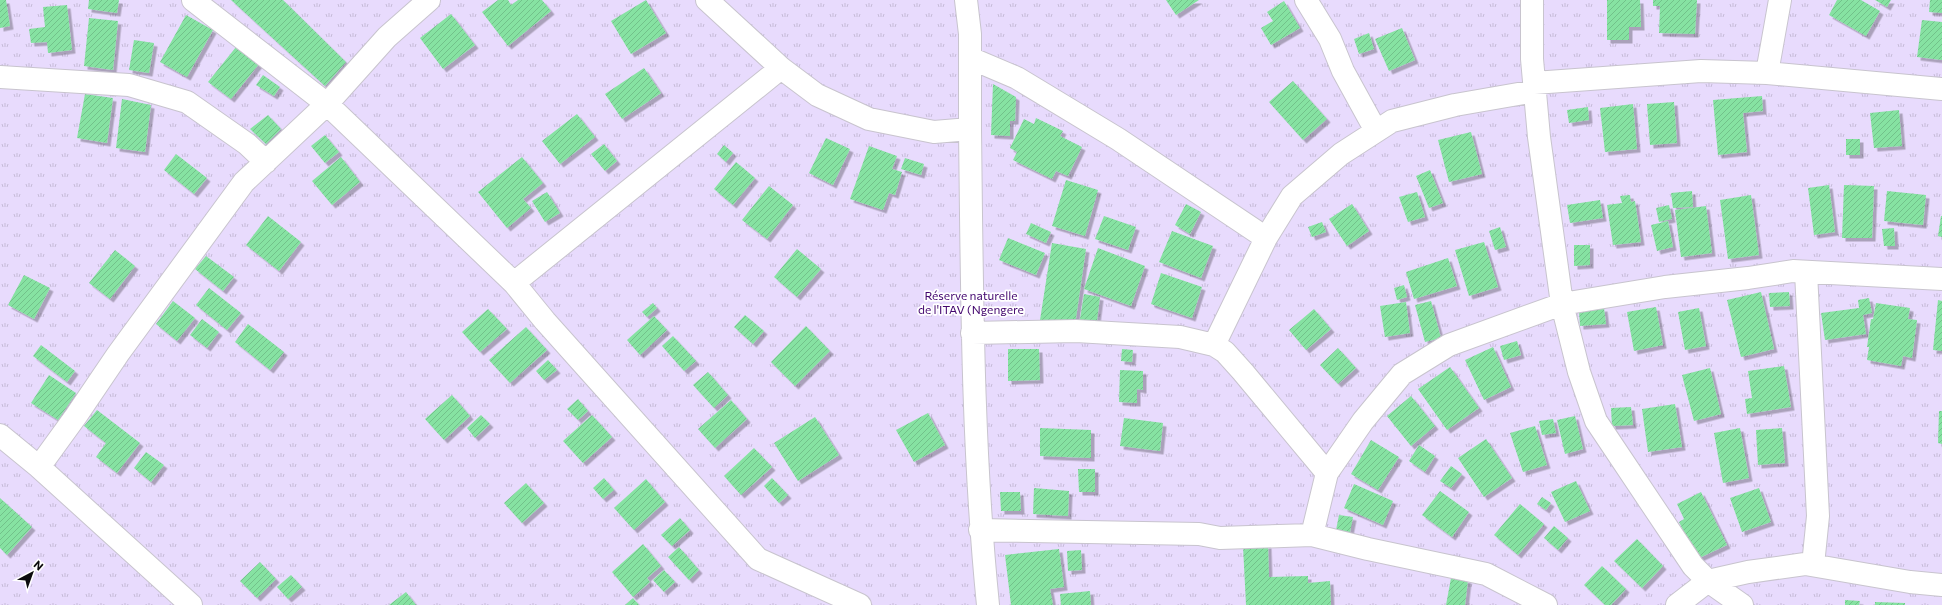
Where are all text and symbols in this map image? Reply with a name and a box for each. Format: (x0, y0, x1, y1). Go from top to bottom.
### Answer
park label: Réserve naturelle de l'ITAV (Ngengere (918, 288, 1024, 316)
north arrow (12, 553, 52, 593)
text: N (32, 557, 46, 573)

